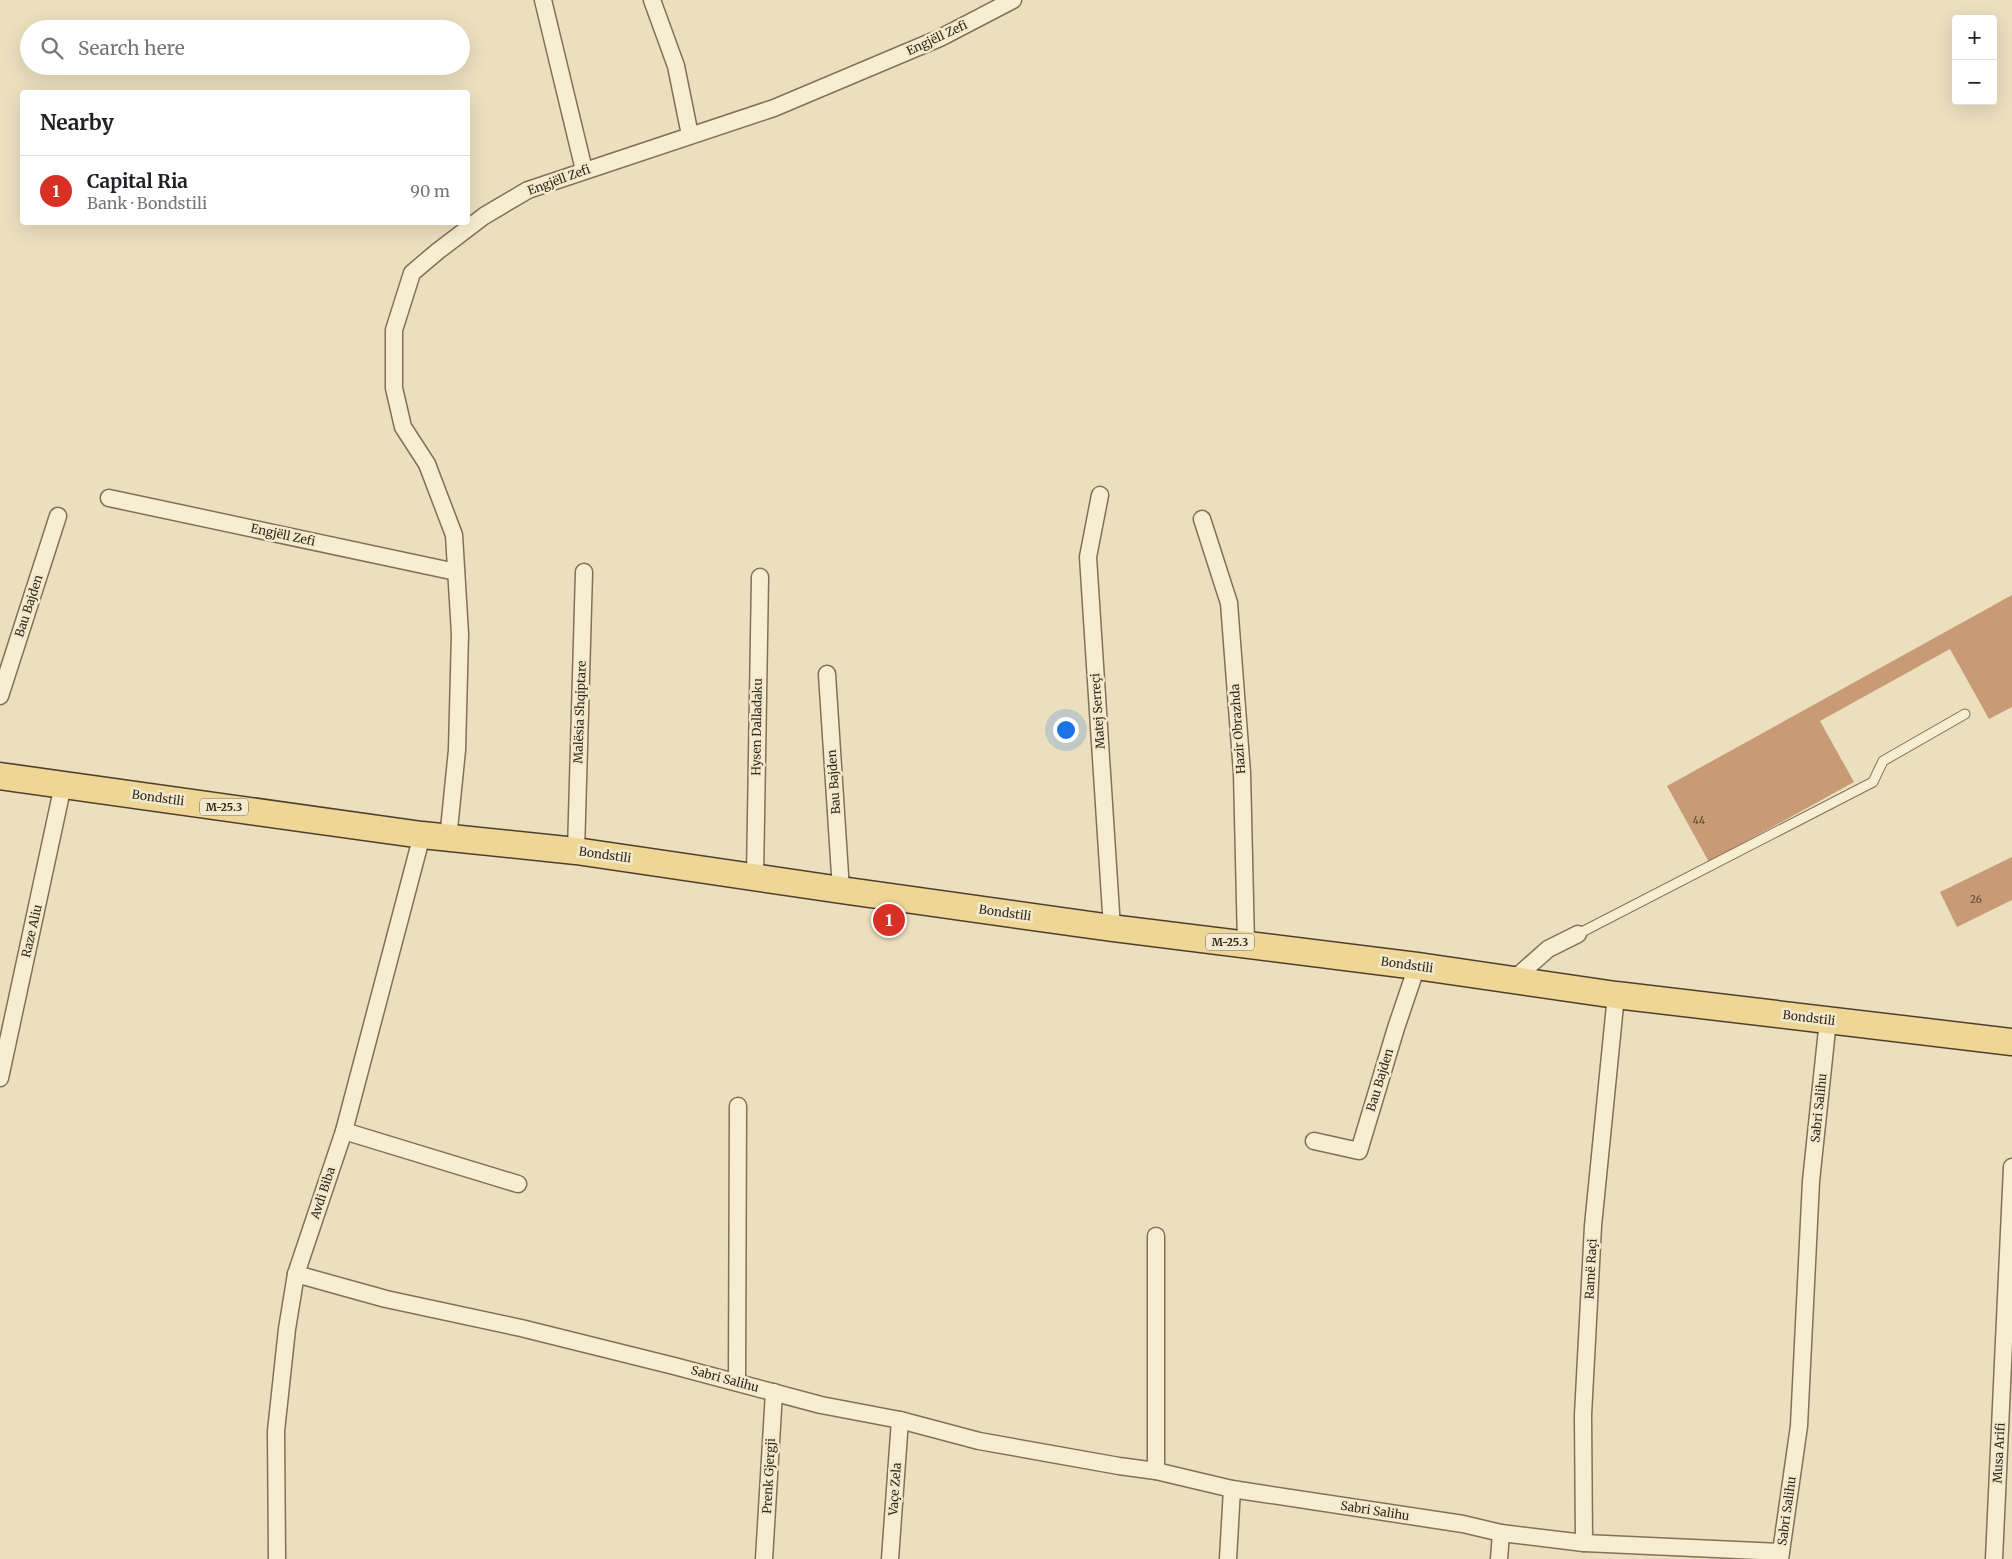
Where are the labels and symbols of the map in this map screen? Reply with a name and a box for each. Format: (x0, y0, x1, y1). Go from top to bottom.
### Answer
street label: Engjëll Zefi (904, 17, 970, 58)
street label: Engjëll Zefi (525, 161, 593, 198)
street label: Engjëll Zefi (249, 520, 317, 549)
street label: Bau Bajden (11, 573, 46, 639)
street label: Malësia Shqiptare (570, 660, 589, 764)
street label: Matej Serreçi (1087, 672, 1108, 749)
street label: Hysen Dalladaku (748, 678, 765, 776)
street label: Hazir Obrazhda (1227, 683, 1248, 775)
your location (1053, 717, 1079, 743)
street label: Bau Bajden (824, 749, 843, 815)
street label: Bondstili (131, 786, 185, 809)
road number: M-25.3 (200, 799, 248, 816)
house number: 44 (1693, 814, 1705, 827)
street label: Bondstili (578, 843, 632, 866)
house number: 26 (1970, 893, 1982, 906)
pin: 1 (873, 901, 905, 939)
street label: Bondstili (978, 901, 1032, 924)
street label: Raze Aliu (18, 902, 45, 959)
road number: M-25.3 (1206, 934, 1254, 950)
street label: Bondstili (1380, 953, 1434, 976)
street label: Bondstili (1782, 1007, 1836, 1028)
street label: Bau Bajden (1363, 1047, 1396, 1113)
street label: Sabri Salihu (1807, 1072, 1830, 1143)
street label: Avdi Biba (307, 1164, 338, 1222)
street label: Ramë Raçi (1581, 1238, 1600, 1300)
street label: Sabri Salihu (690, 1362, 761, 1395)
street label: Musa Arifi (1989, 1422, 2008, 1484)
street label: Prenk Gjergji (759, 1438, 778, 1514)
street label: Vaçe Zela (885, 1461, 904, 1517)
street label: Sabri Salihu (1774, 1475, 1799, 1546)
street label: Sabri Salihu (1340, 1498, 1411, 1523)

